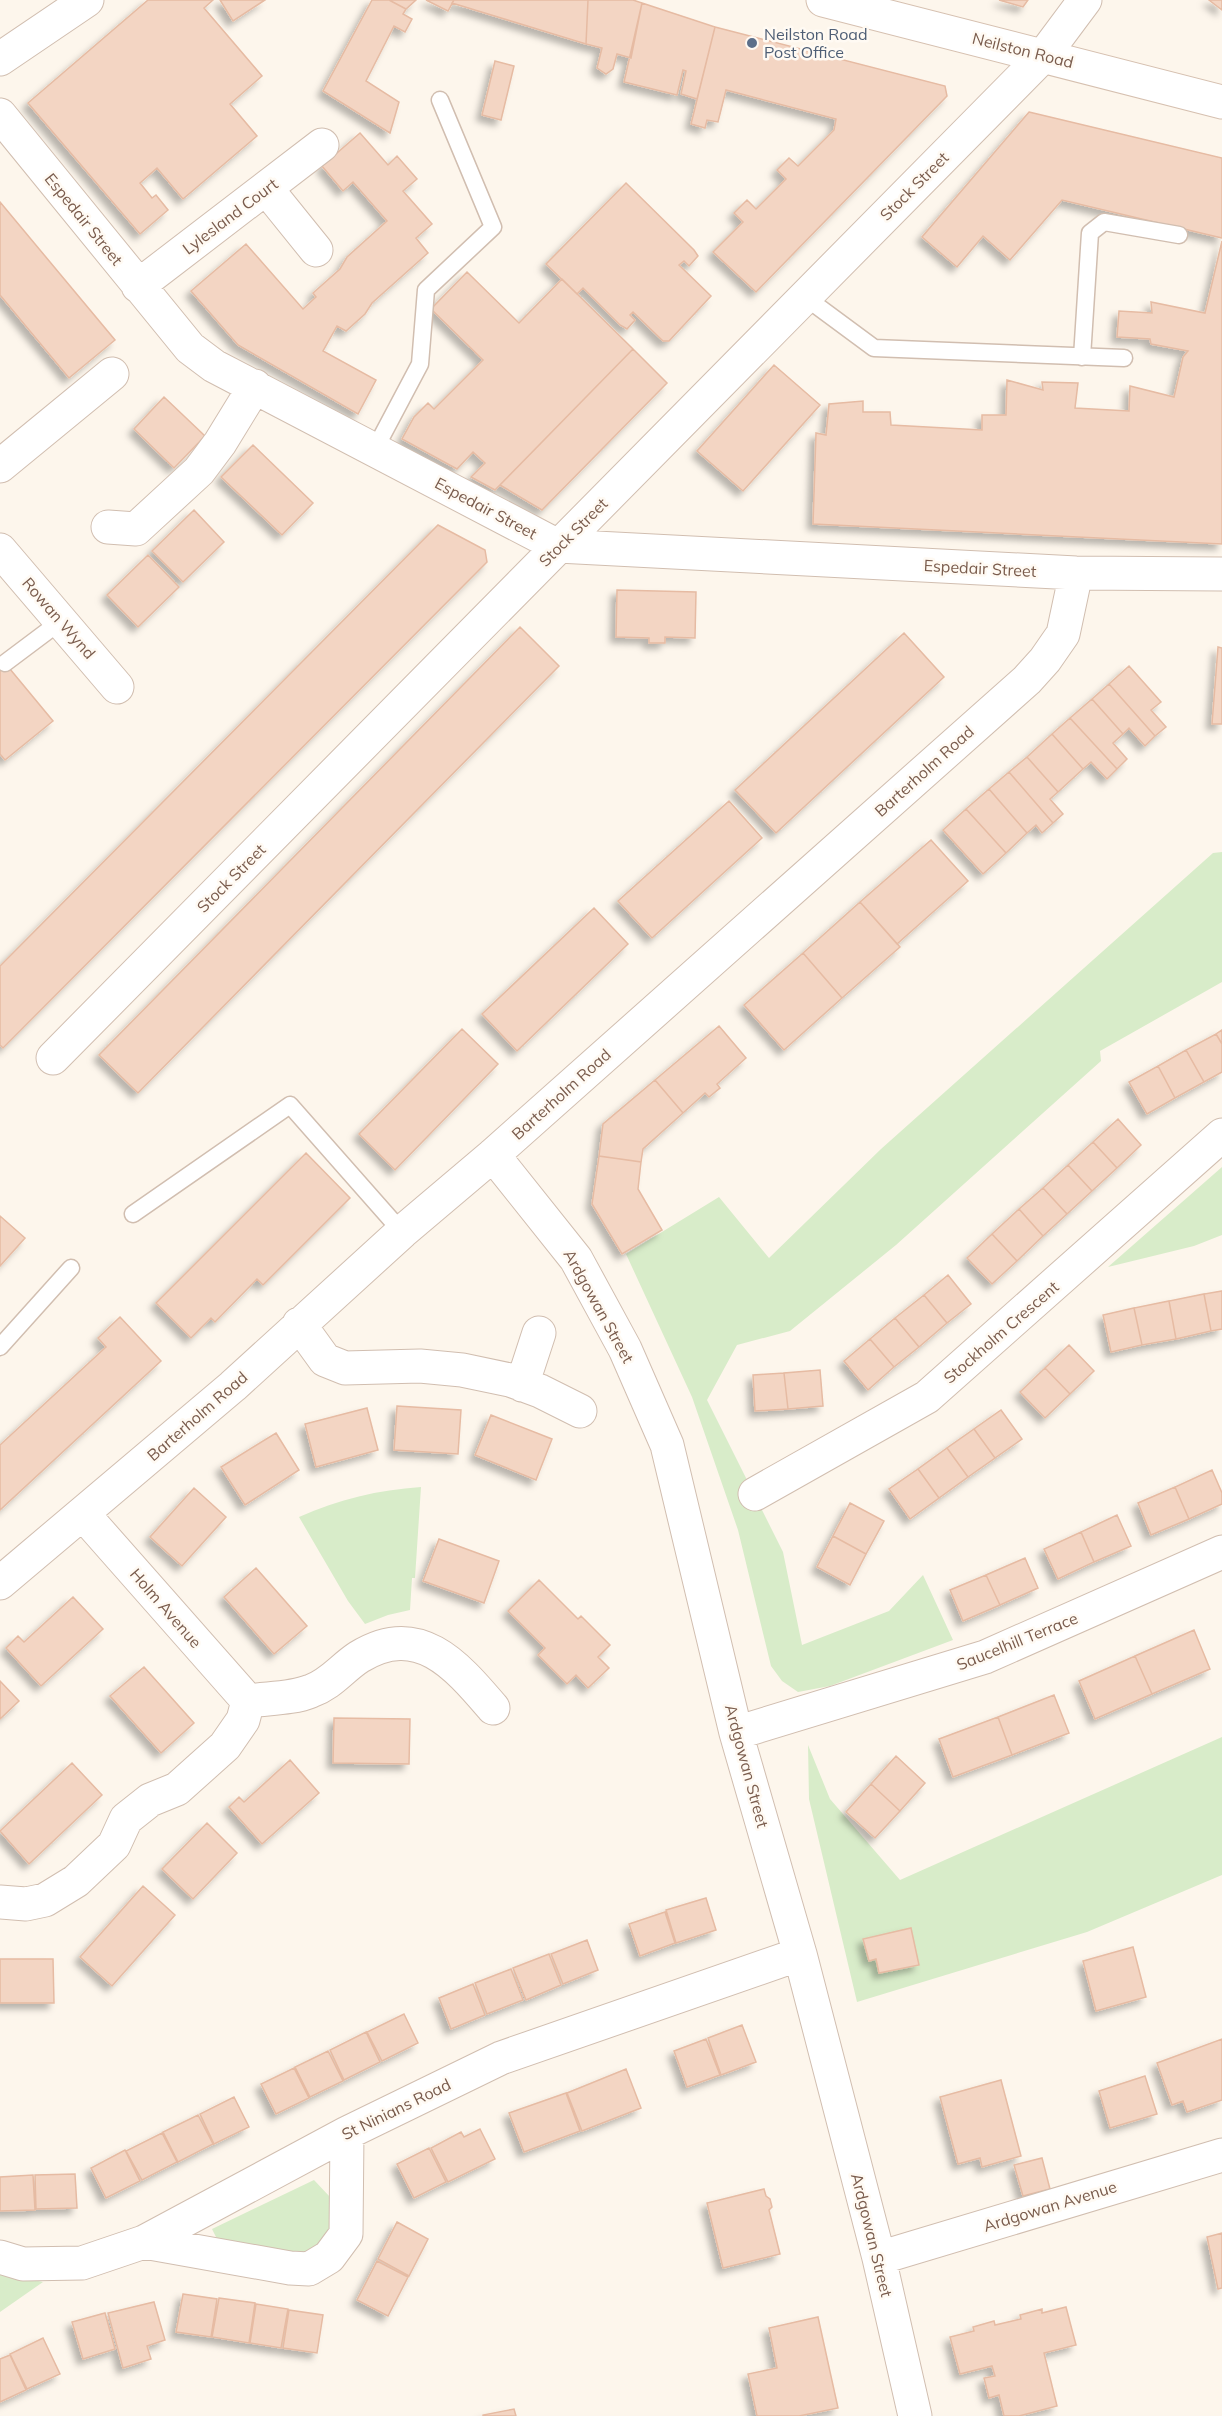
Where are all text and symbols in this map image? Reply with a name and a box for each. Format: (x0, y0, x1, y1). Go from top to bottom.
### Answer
place label: Neilston Road Post Office (764, 24, 868, 62)
street label: Neilston Road (970, 28, 1076, 72)
marker: Neilston Road Post Office (745, 36, 759, 50)
street label: Stock Street (875, 147, 953, 225)
street label: Espedair Street (41, 169, 128, 269)
street label: Lylesland Court (178, 173, 282, 258)
street label: Espedair Street (432, 473, 541, 543)
street label: Stock Street (534, 493, 612, 571)
street label: Espedair Street (923, 555, 1037, 581)
street label: Rowan Wynd (18, 573, 100, 663)
street label: Barterholm Road (870, 721, 978, 821)
street label: Stock Street (192, 839, 270, 917)
street label: Barterholm Road (507, 1044, 615, 1144)
street label: Ardgowan Street (559, 1246, 639, 1367)
street label: Stockholm Crescent (939, 1276, 1063, 1387)
street label: Barterholm Road (143, 1367, 251, 1465)
street label: Holm Avenue (126, 1564, 206, 1652)
street label: Saucelhill Terrace (954, 1608, 1080, 1674)
street label: Ardgowan Street (721, 1702, 773, 1830)
street label: St Ninians Road (338, 2074, 454, 2144)
street label: Ardgowan Street (847, 2171, 897, 2299)
street label: Ardgowan Avenue (981, 2176, 1119, 2236)

